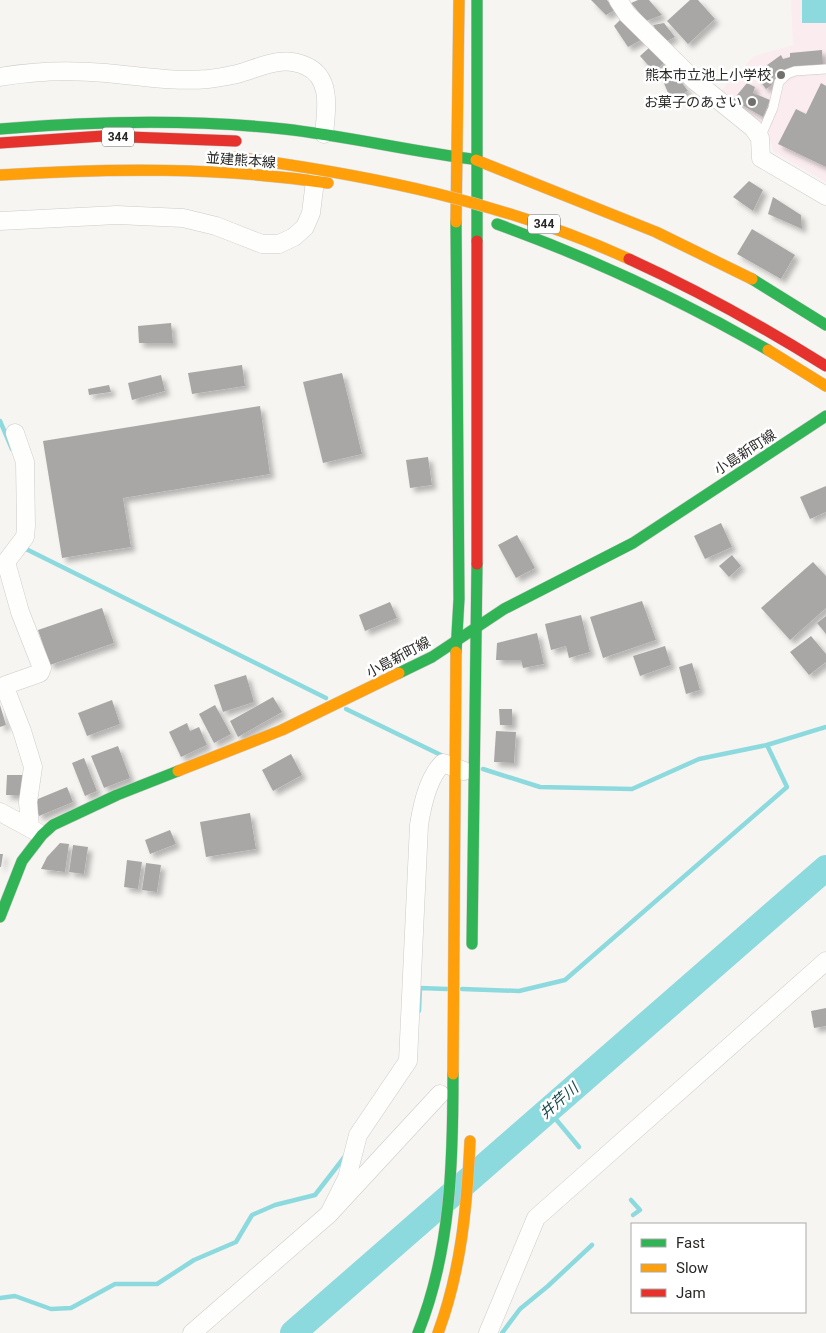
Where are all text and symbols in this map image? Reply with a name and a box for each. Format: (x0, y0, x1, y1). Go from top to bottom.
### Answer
place label: 熊本市立池上小学校 (645, 67, 771, 83)
marker: 熊本市立池上小学校 (775, 69, 787, 81)
place label: お菓子のあさい (644, 94, 742, 110)
marker: お菓子のあさい (746, 96, 758, 108)
road number: 344 (102, 128, 134, 146)
street label: 並建熊本線 (206, 150, 276, 170)
road number: 344 (528, 214, 560, 233)
street label: 小島新町線 (711, 426, 779, 478)
street label: 小島新町線 (363, 634, 433, 680)
water label: 井芹川 (536, 1078, 583, 1123)
legend (631, 1223, 806, 1313)
text: Fast (676, 1234, 705, 1252)
text: Slow (676, 1259, 708, 1277)
text: Jam (676, 1284, 706, 1302)

